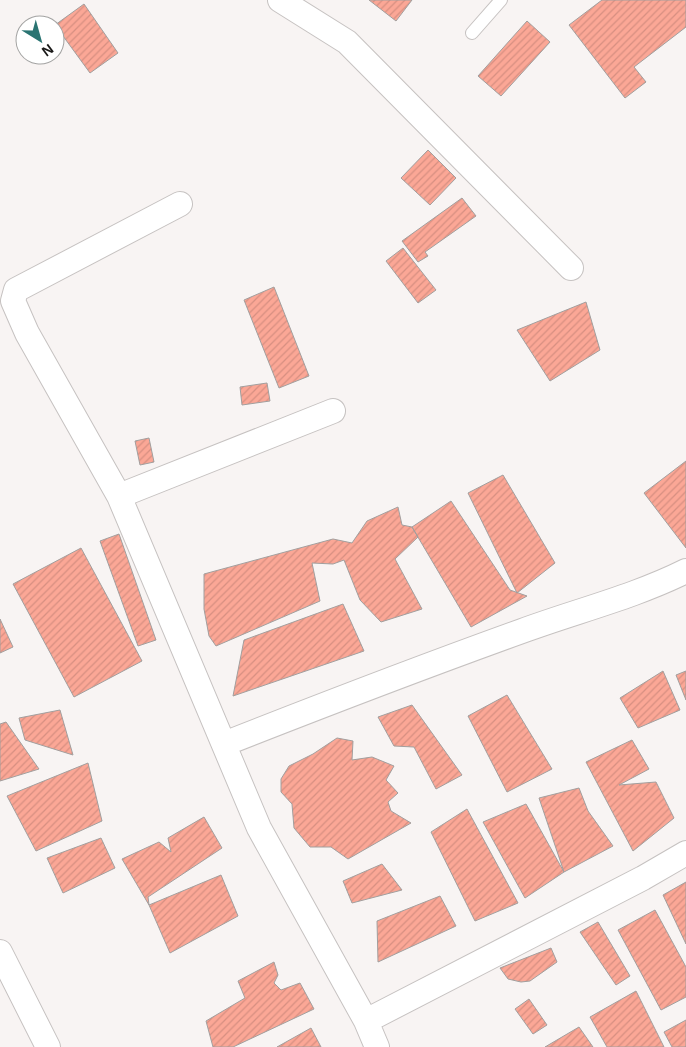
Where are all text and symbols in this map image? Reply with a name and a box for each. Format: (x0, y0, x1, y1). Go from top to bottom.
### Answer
north arrow (15, 15, 65, 65)
text: N (39, 41, 57, 60)

